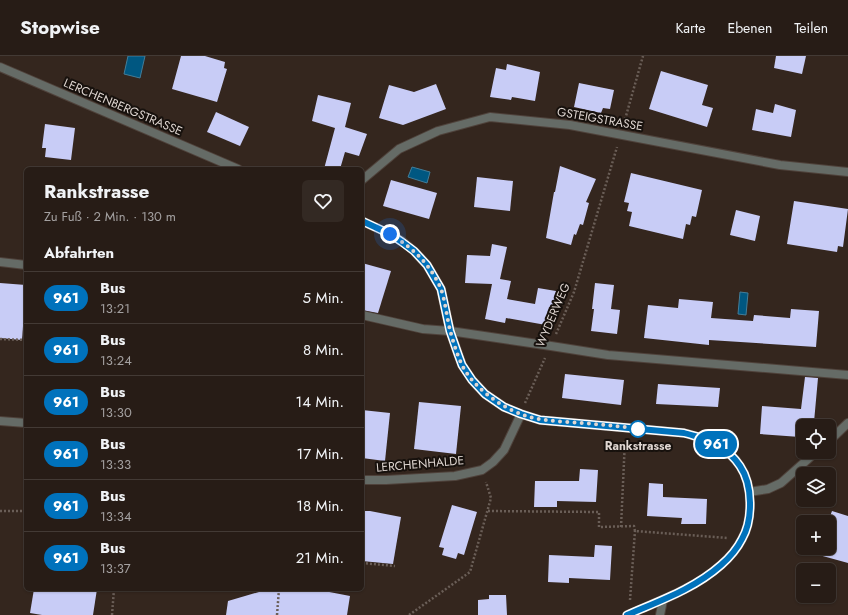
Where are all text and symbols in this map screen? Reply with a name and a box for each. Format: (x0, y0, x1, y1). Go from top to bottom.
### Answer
text: Stopwise (20, 14, 100, 41)
text: Karte (675, 18, 705, 38)
text: Ebenen (727, 18, 772, 38)
text: Teilen (794, 18, 828, 38)
street label: LERCHENBERGSTRASSE (61, 74, 185, 140)
street label: GSTEIGSTRASSE (556, 103, 644, 135)
text: Rankstrasse (44, 178, 149, 205)
button: heart (302, 180, 344, 222)
text: Zu Fuß · 2 Min. · 130 m (44, 207, 176, 226)
your location (380, 224, 400, 244)
text: Abfahrten (44, 242, 114, 264)
text: Bus (100, 277, 125, 299)
street label: WYDERWEG (531, 280, 575, 350)
text: 5 Min. (303, 287, 344, 309)
text: 961 (53, 288, 79, 308)
text: 13:21 (100, 299, 130, 318)
text: Bus (100, 329, 125, 351)
text: 8 Min. (303, 339, 344, 361)
text: 961 (53, 340, 79, 360)
text: 13:24 (100, 351, 132, 370)
text: Bus (100, 381, 125, 403)
text: 14 Min. (296, 391, 344, 413)
text: 961 (53, 392, 79, 412)
text: 13:30 (100, 403, 132, 422)
map controls (796, 419, 836, 603)
button: locate (796, 419, 836, 459)
marker: Rankstrasse (629, 420, 647, 438)
line badge: 961 (693, 431, 739, 457)
text: Bus (100, 433, 125, 455)
text: 961 (703, 434, 729, 454)
place label: Rankstrasse (605, 437, 671, 455)
text: 17 Min. (296, 443, 344, 465)
text: 961 (53, 444, 79, 464)
street label: LERCHENHALDE (375, 451, 465, 477)
text: 13:33 (100, 455, 131, 474)
button: layers (796, 467, 836, 507)
text: Bus (100, 485, 125, 507)
text: 18 Min. (296, 495, 344, 517)
text: 961 (53, 496, 79, 516)
text: 13:34 (100, 507, 132, 526)
button: + (796, 515, 836, 555)
text: Bus (100, 537, 125, 559)
text: 21 Min. (296, 547, 344, 569)
text: 961 (53, 548, 79, 568)
text: 13:37 (100, 559, 131, 578)
button: − (796, 563, 836, 603)

